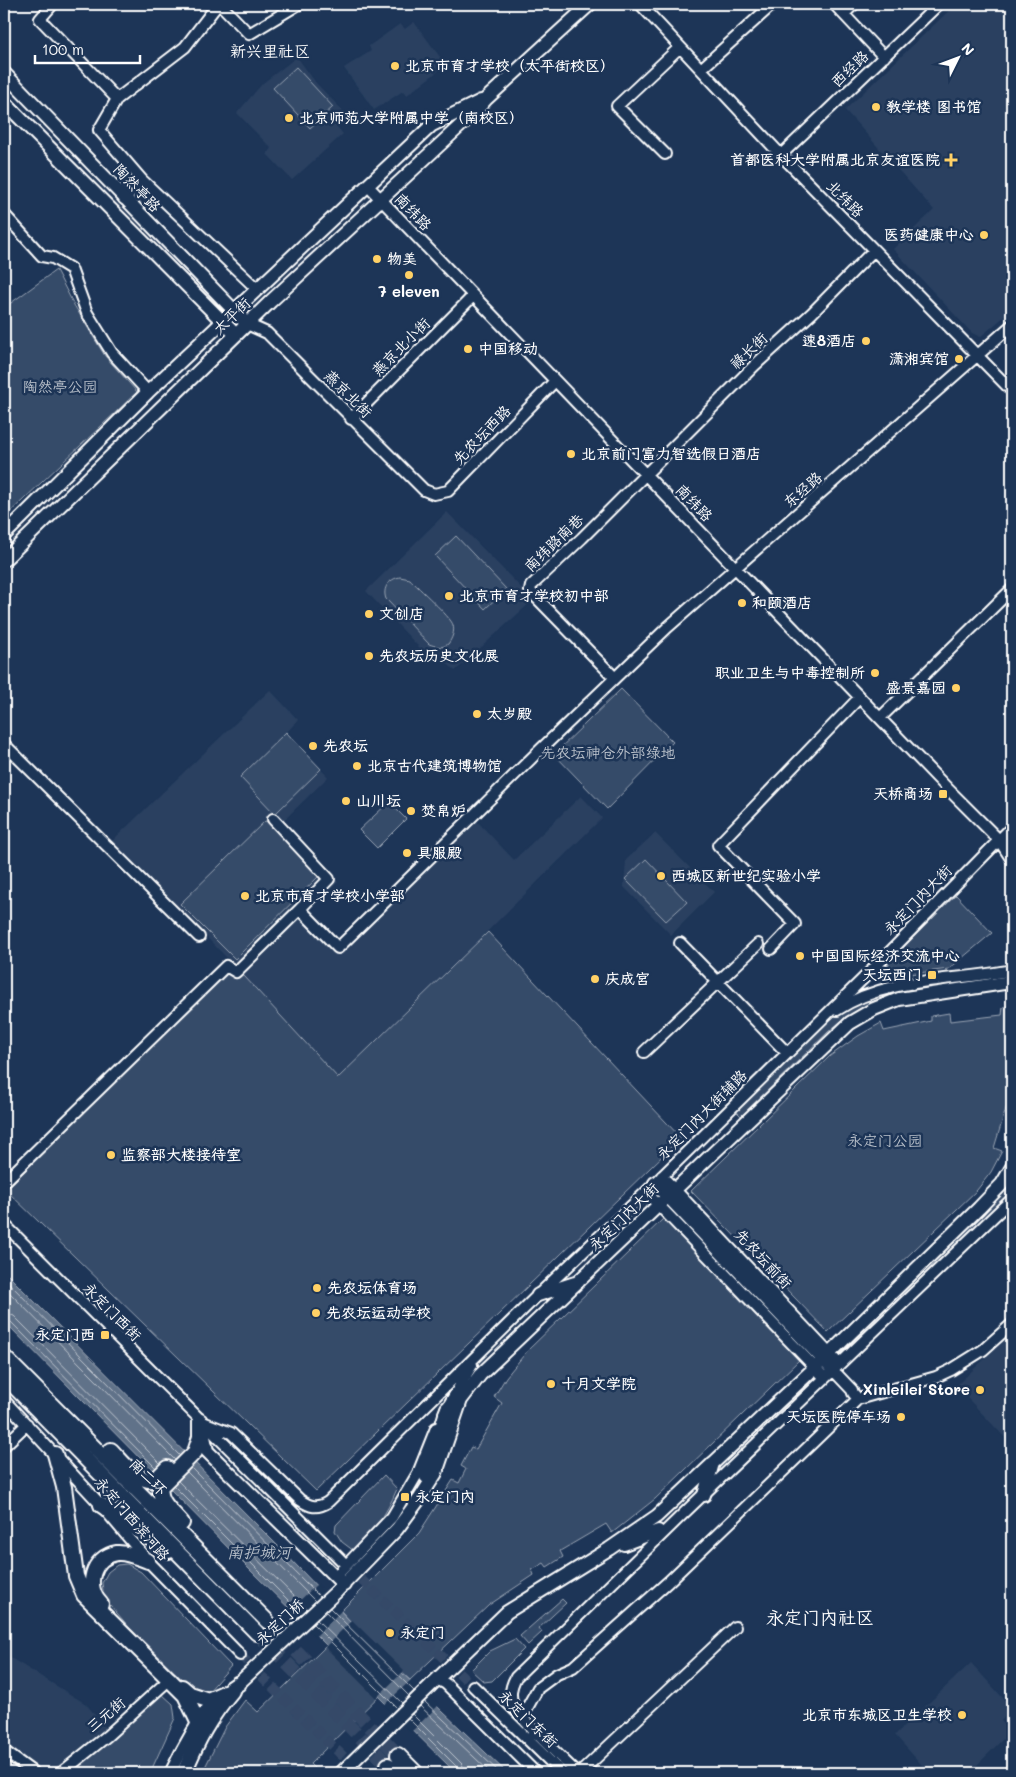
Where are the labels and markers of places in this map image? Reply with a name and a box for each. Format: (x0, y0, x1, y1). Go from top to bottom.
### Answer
place label: 北京市育才学校（太平街校区） (405, 55, 615, 75)
marker: 北京市育才学校（太平街校区） (389, 60, 401, 72)
place label: 教学楼 图书馆 (886, 96, 981, 116)
marker: 教学楼 图书馆 (870, 101, 882, 113)
place label: 北京师范大学附属中学（南校区） (299, 107, 524, 127)
marker: 北京师范大学附属中学（南校区） (283, 112, 295, 124)
place label: 首都医科大学附属北京友谊医院 (730, 149, 940, 169)
marker: 首都医科大学附属北京友谊医院 (944, 153, 958, 167)
place label: 医药健康中心 (884, 224, 974, 244)
marker: 医药健康中心 (978, 229, 990, 241)
place label: 物美 (387, 248, 417, 268)
marker: 物美 (371, 253, 383, 265)
marker: 7 eleven (403, 269, 415, 281)
place label: 7 eleven (378, 281, 440, 301)
place label: 速8酒店 (802, 330, 856, 350)
marker: 速8酒店 (860, 335, 872, 347)
place label: 中国移动 (478, 338, 538, 358)
marker: 中国移动 (462, 343, 474, 355)
place label: 潇湘宾馆 (889, 348, 949, 368)
marker: 潇湘宾馆 (953, 353, 965, 365)
place label: 北京前门富力智选假日酒店 (581, 443, 761, 463)
marker: 北京前门富力智选假日酒店 (565, 448, 577, 460)
place label: 北京市育才学校初中部 (459, 585, 609, 605)
marker: 北京市育才学校初中部 (443, 590, 455, 602)
place label: 和颐酒店 (752, 592, 812, 612)
marker: 和颐酒店 (736, 597, 748, 609)
place label: 文创店 (379, 603, 424, 623)
marker: 文创店 (363, 608, 375, 620)
place label: 先农坛历史文化展 (379, 645, 499, 665)
marker: 先农坛历史文化展 (363, 650, 375, 662)
place label: 职业卫生与中毒控制所 (715, 662, 865, 682)
marker: 职业卫生与中毒控制所 (869, 667, 881, 679)
place label: 盛景嘉园 (886, 677, 946, 697)
marker: 盛景嘉园 (950, 682, 962, 694)
place label: 太岁殿 (487, 703, 532, 723)
marker: 太岁殿 (471, 708, 483, 720)
place label: 先农坛 (323, 735, 368, 755)
marker: 先农坛 (307, 740, 319, 752)
place label: 北京古代建筑博物馆 (367, 755, 502, 775)
marker: 北京古代建筑博物馆 (351, 760, 363, 772)
place label: 天桥商场 (873, 783, 933, 803)
marker: 天桥商场 (937, 788, 949, 800)
place label: 山川坛 (356, 790, 401, 810)
marker: 山川坛 (340, 795, 352, 807)
place label: 焚帛炉 (421, 800, 466, 820)
marker: 焚帛炉 (405, 805, 417, 817)
place label: 具服殿 (417, 842, 462, 862)
marker: 具服殿 (401, 847, 413, 859)
place label: 西城区新世纪实验小学 (671, 865, 821, 885)
marker: 西城区新世纪实验小学 (655, 870, 667, 882)
place label: 北京市育才学校小学部 (255, 885, 405, 905)
marker: 北京市育才学校小学部 (239, 890, 251, 902)
place label: 中国国际经济交流中心 (810, 945, 960, 965)
marker: 中国国际经济交流中心 (794, 950, 806, 962)
place label: 天坛西门 (862, 964, 922, 984)
place label: 庆成宫 (605, 968, 650, 988)
marker: 天坛西门 (926, 969, 938, 981)
marker: 庆成宫 (589, 973, 601, 985)
place label: 监察部大楼接待室 (121, 1144, 241, 1164)
marker: 监察部大楼接待室 (105, 1149, 117, 1161)
place label: 先农坛体育场 (327, 1277, 417, 1297)
marker: 先农坛体育场 (311, 1282, 323, 1294)
place label: 先农坛运动学校 (326, 1302, 431, 1322)
marker: 先农坛运动学校 (310, 1307, 322, 1319)
place label: 永定门西 (35, 1324, 95, 1344)
marker: 永定门西 (99, 1329, 111, 1341)
place label: 十月文学院 (561, 1373, 636, 1393)
marker: 十月文学院 (545, 1378, 557, 1390)
place label: Xinleilei Store (863, 1379, 970, 1399)
marker: Xinleilei Store (974, 1384, 986, 1396)
place label: 天坛医院停车场 (786, 1406, 891, 1426)
marker: 天坛医院停车场 (895, 1411, 907, 1423)
place label: 永定门内 (415, 1486, 475, 1506)
marker: 永定门内 (399, 1491, 411, 1503)
place label: 永定门 (400, 1622, 445, 1642)
marker: 永定门 (384, 1627, 396, 1639)
place label: 北京市东城区卫生学校 (802, 1704, 952, 1724)
marker: 北京市东城区卫生学校 (956, 1709, 968, 1721)

